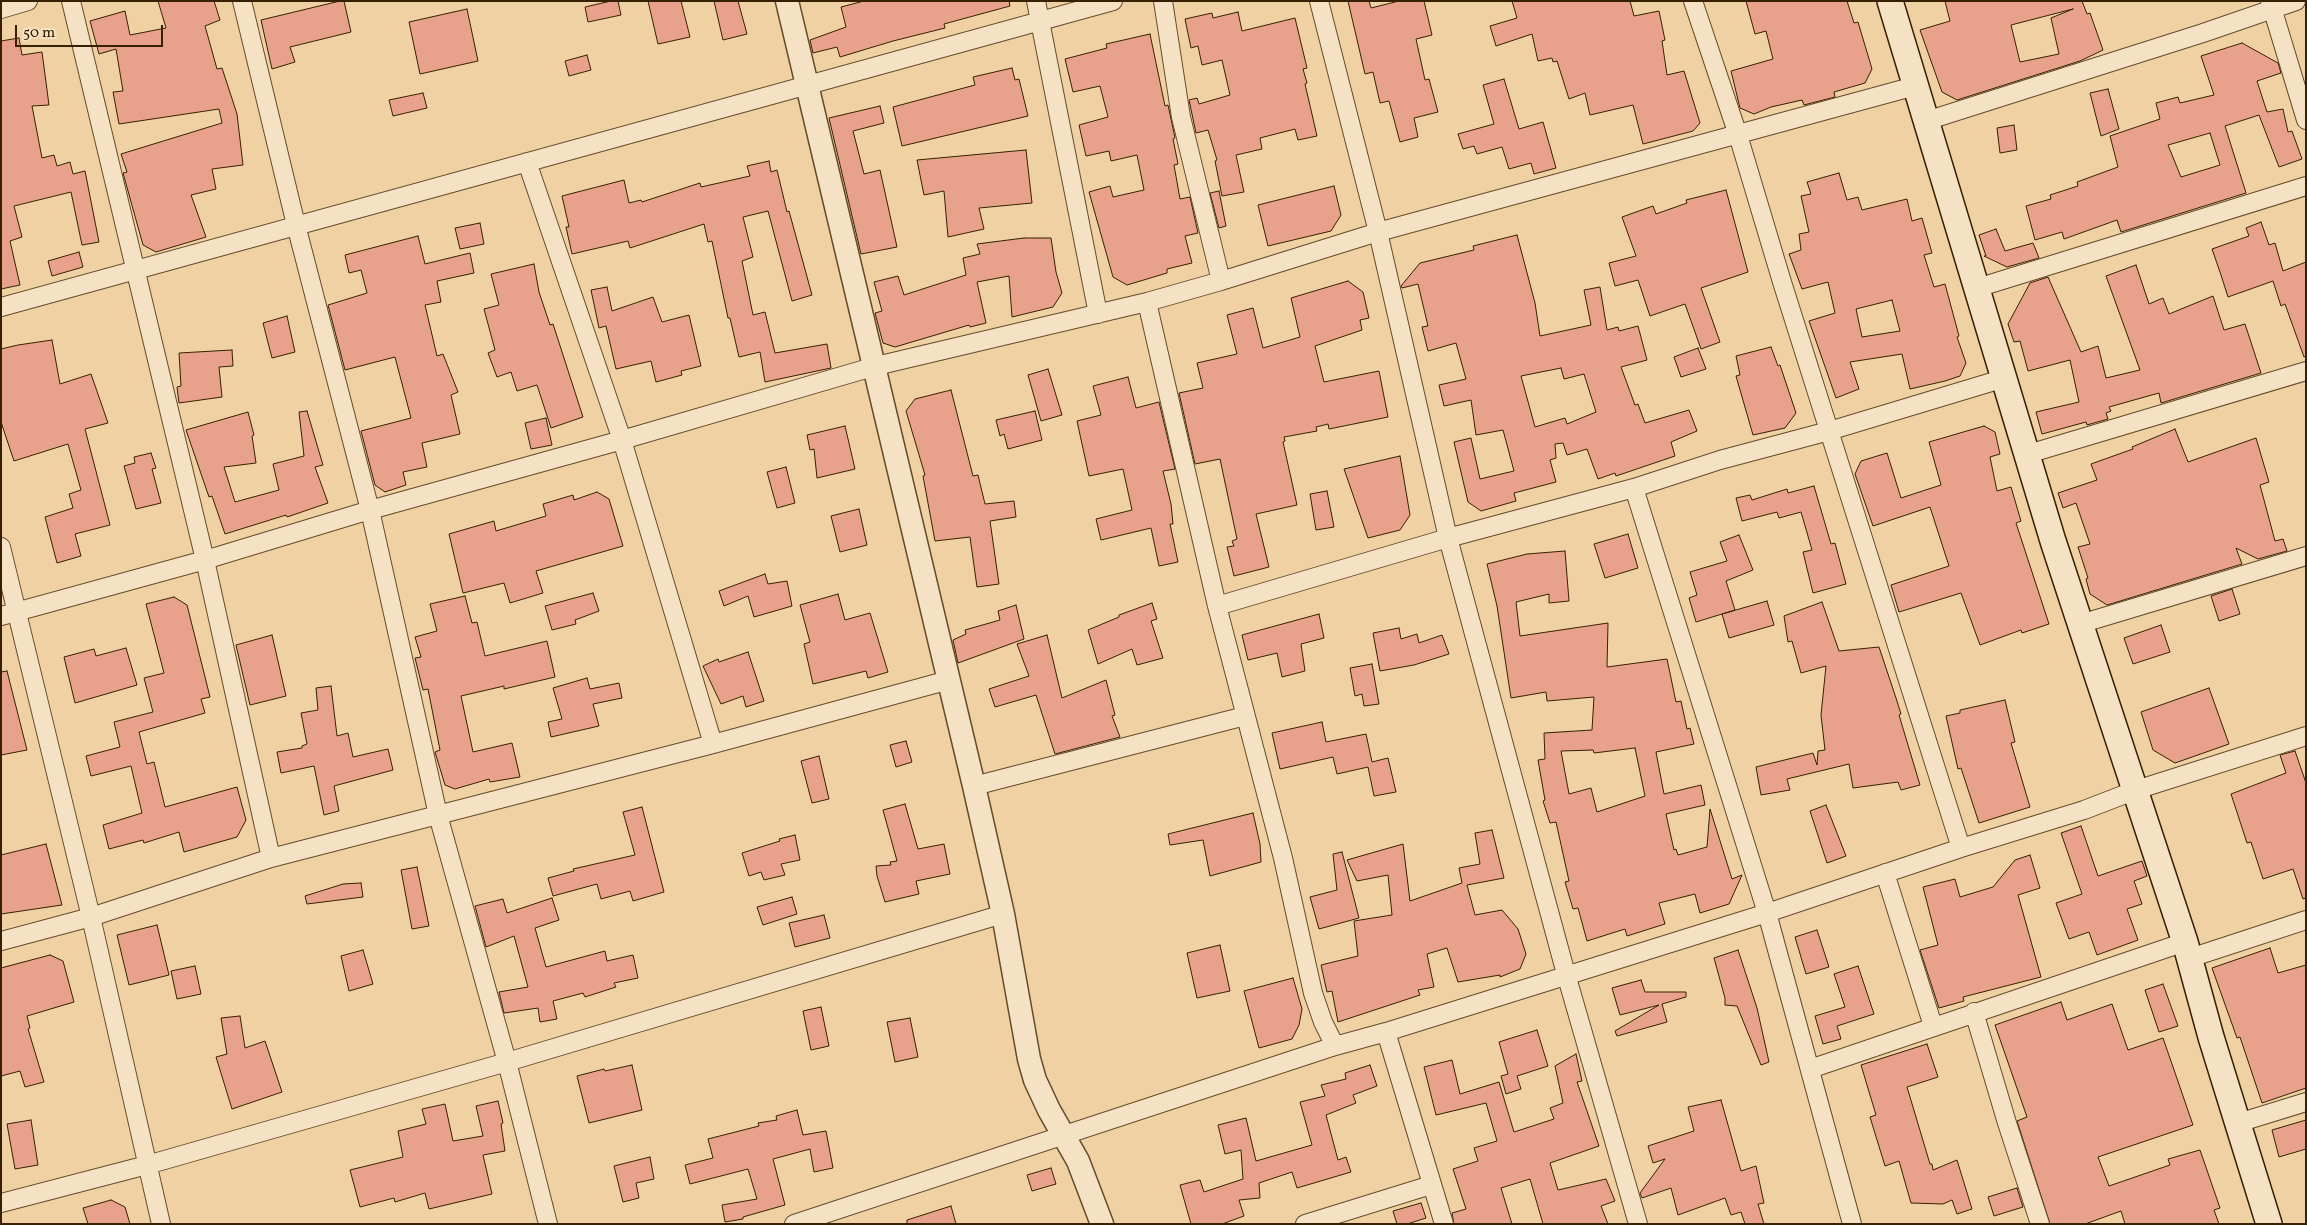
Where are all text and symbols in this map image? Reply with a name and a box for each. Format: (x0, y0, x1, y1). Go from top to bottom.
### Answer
scale bar (18, 15, 165, 47)
text: 50 m (23, 23, 55, 44)

